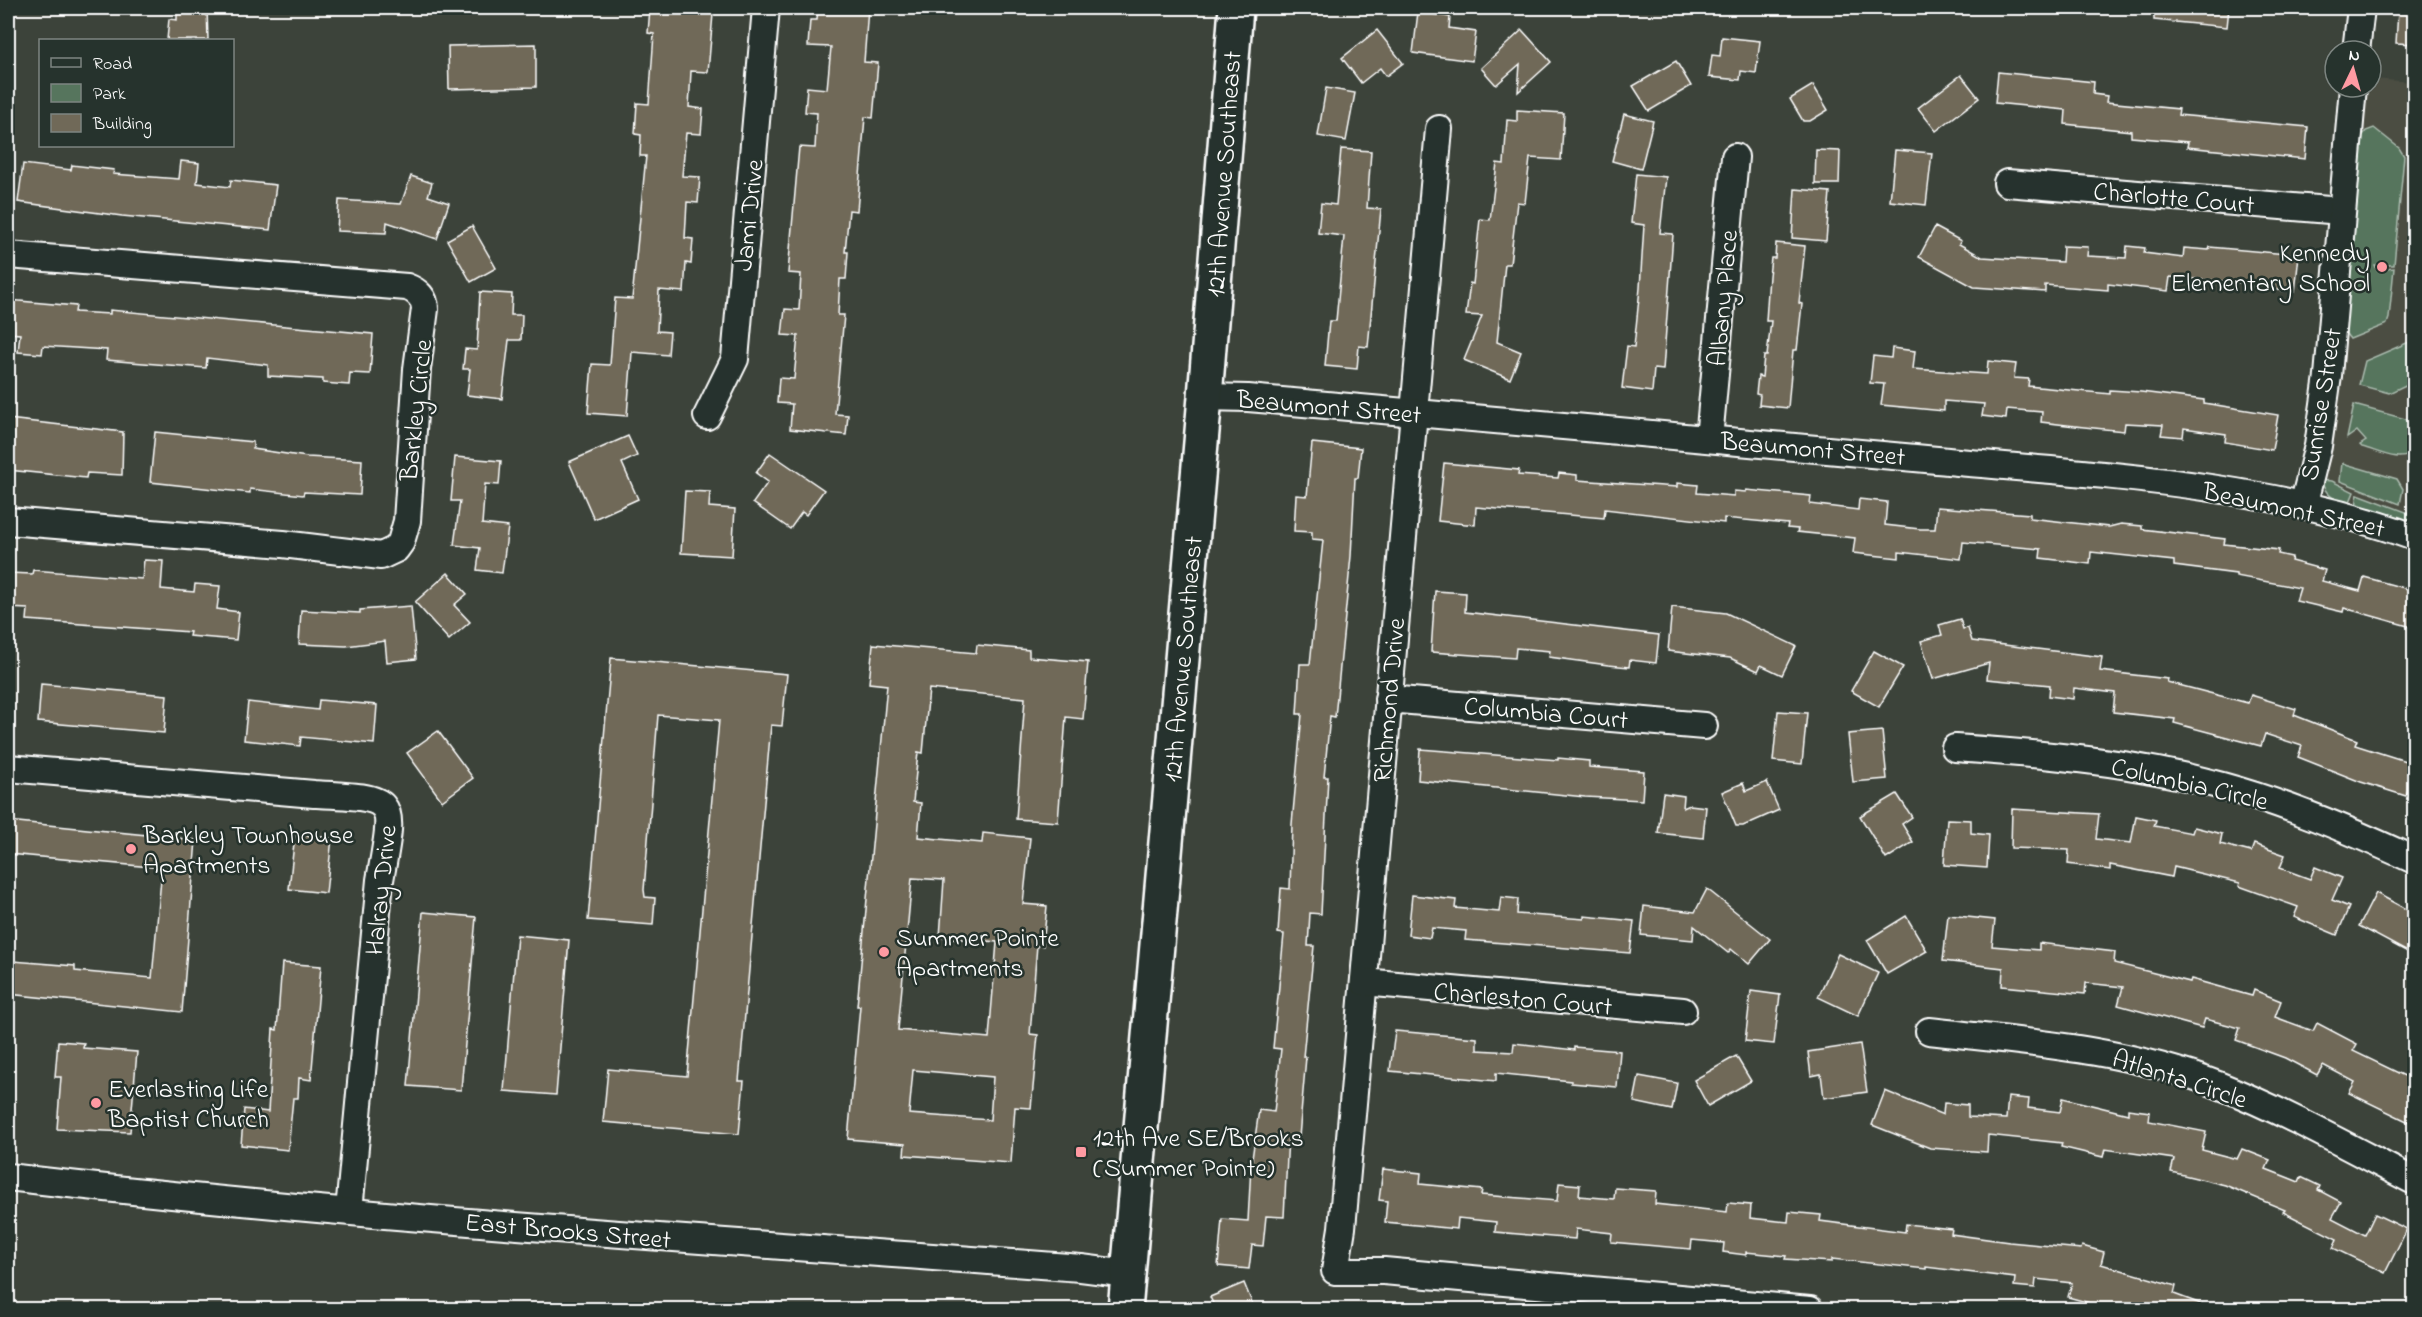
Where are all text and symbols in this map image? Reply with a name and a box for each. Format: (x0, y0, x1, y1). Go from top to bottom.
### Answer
legend (39, 39, 234, 147)
north arrow (2323, 39, 2383, 99)
text: N (2348, 44, 2361, 68)
street label: 12th Avenue Southeast (1198, 50, 1254, 299)
text: Road (93, 52, 132, 78)
text: Park (93, 82, 126, 108)
text: Building (92, 112, 152, 139)
street label: Jami Drive (726, 157, 776, 273)
street label: Charlotte Court (2092, 174, 2256, 226)
street label: Albany Place (1700, 228, 1750, 368)
place label: Kennedy Elementary School (2171, 236, 2370, 304)
marker: Kennedy Elementary School (2375, 260, 2389, 274)
street label: Sunrise Street (2292, 325, 2354, 483)
street label: Barkley Circle (392, 337, 444, 484)
street label: Beaumont Street (1234, 382, 1423, 436)
street label: Beaumont Street (1718, 424, 1907, 478)
street label: Beaumont Street (2198, 474, 2388, 550)
street label: 12th Avenue Southeast (1155, 534, 1215, 784)
street label: Richmond Drive (1365, 616, 1417, 784)
street label: Columbia Court (1462, 689, 1630, 741)
street label: Columbia Circle (2107, 749, 2272, 822)
place label: Barkley Townhouse Apartments (142, 818, 354, 886)
street label: Halray Drive (357, 823, 409, 957)
marker: Barkley Townhouse Apartments (124, 842, 138, 856)
place label: Summer Pointe Apartments (896, 921, 1059, 989)
marker: Summer Pointe Apartments (877, 945, 891, 959)
street label: Charleston Court (1432, 974, 1614, 1028)
street label: Atlanta Circle (2107, 1041, 2252, 1121)
place label: Everlasting Life Baptist Church (107, 1072, 269, 1140)
marker: Everlasting Life Baptist Church (89, 1096, 103, 1110)
place label: 12th Ave SE/Brooks (Summer Pointe) (1093, 1121, 1304, 1189)
marker: 12th Ave SE/Brooks (Summer Pointe) (1074, 1145, 1088, 1159)
street label: East Brooks Street (463, 1205, 673, 1261)

